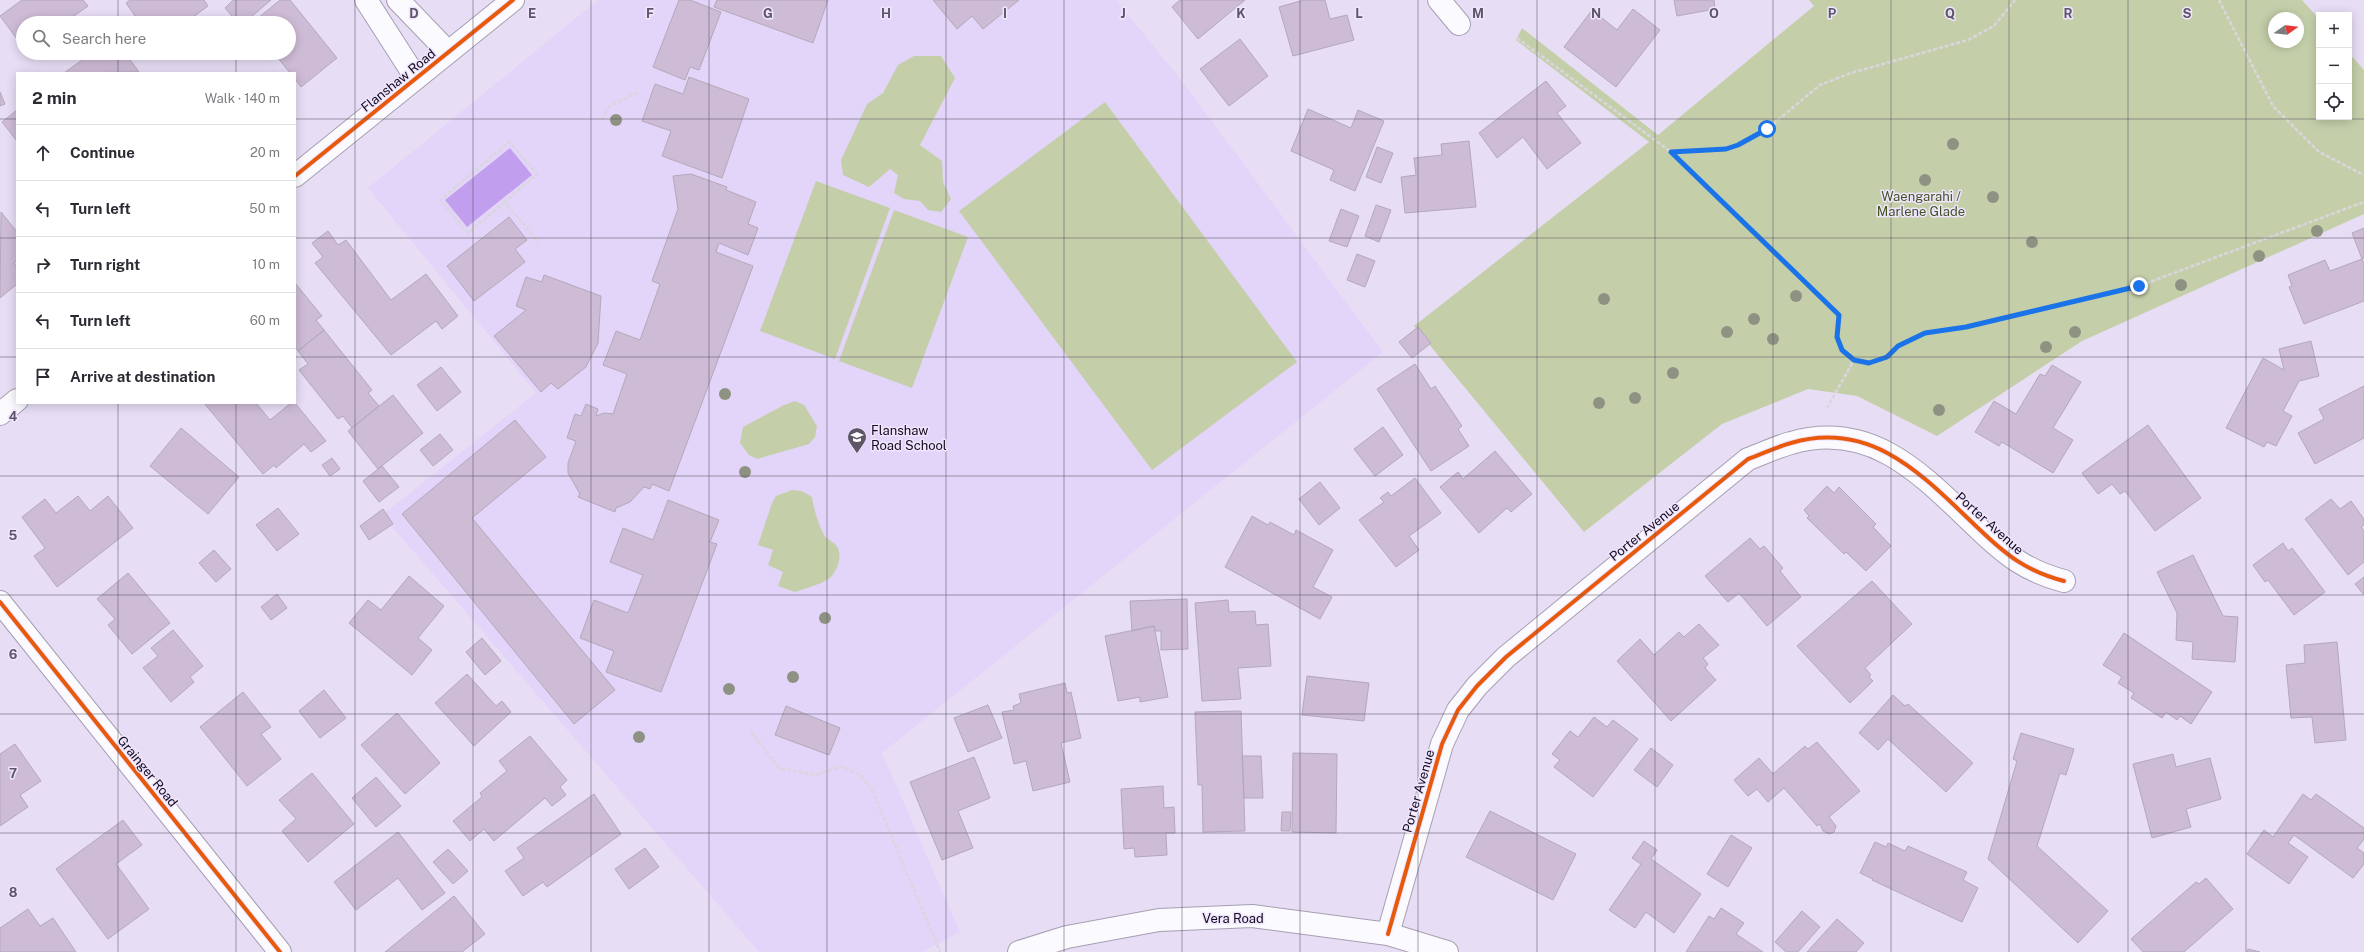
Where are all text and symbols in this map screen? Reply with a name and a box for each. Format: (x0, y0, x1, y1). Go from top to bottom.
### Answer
text: D (409, 6, 419, 21)
text: E (528, 6, 536, 21)
text: F (646, 6, 654, 21)
text: G (763, 6, 773, 21)
text: H (881, 6, 891, 21)
text: I (1003, 6, 1007, 21)
text: J (1120, 6, 1126, 21)
text: K (1236, 6, 1246, 21)
text: L (1355, 6, 1363, 21)
text: M (1472, 6, 1484, 21)
text: N (1591, 6, 1601, 21)
text: O (1709, 6, 1719, 21)
text: P (1828, 6, 1837, 21)
text: Q (1945, 6, 1955, 21)
text: R (2063, 6, 2073, 21)
text: S (2183, 6, 2192, 21)
north arrow (2268, 12, 2304, 48)
map controls (2316, 12, 2352, 120)
button: + (2316, 12, 2352, 48)
search box (16, 16, 296, 60)
icon: search (30, 27, 52, 49)
text: Search here (62, 30, 146, 47)
street label: Flanshaw Road (358, 46, 439, 115)
button: − (2316, 48, 2352, 84)
button: locate (2316, 84, 2352, 120)
text: 2 min (32, 88, 77, 108)
text: Walk · 140 m (205, 91, 280, 106)
route start (1758, 120, 1776, 138)
icon: ahead (32, 142, 54, 164)
text: Continue (70, 144, 135, 161)
text: 20 m (250, 145, 280, 160)
park label: Waengarahi / Marlene Glade (1877, 189, 1965, 219)
icon: left (32, 198, 54, 220)
text: Turn left (70, 200, 131, 217)
text: 50 m (249, 201, 280, 216)
icon: right (32, 254, 54, 276)
text: Turn right (70, 256, 140, 273)
text: 10 m (252, 257, 280, 272)
route end (2130, 277, 2148, 295)
icon: left (32, 310, 54, 332)
text: Turn left (70, 312, 131, 329)
text: 60 m (250, 313, 280, 328)
icon: arrive (32, 366, 54, 388)
text: Arrive at destination (70, 368, 215, 385)
text: 4 (9, 409, 18, 424)
place label: Flanshaw Road School (871, 423, 947, 453)
school or university icon: Flanshaw Road School (846, 426, 868, 454)
street label: Porter Avenue (1953, 489, 2026, 558)
street label: Porter Avenue (1606, 499, 1682, 564)
text: 5 (9, 528, 18, 543)
text: 6 (9, 647, 18, 662)
street label: Grainger Road (115, 733, 181, 810)
street label: Porter Avenue (1399, 748, 1437, 834)
text: 7 (9, 766, 17, 781)
text: 8 (9, 885, 18, 900)
street label: Vera Road (1202, 911, 1264, 926)

